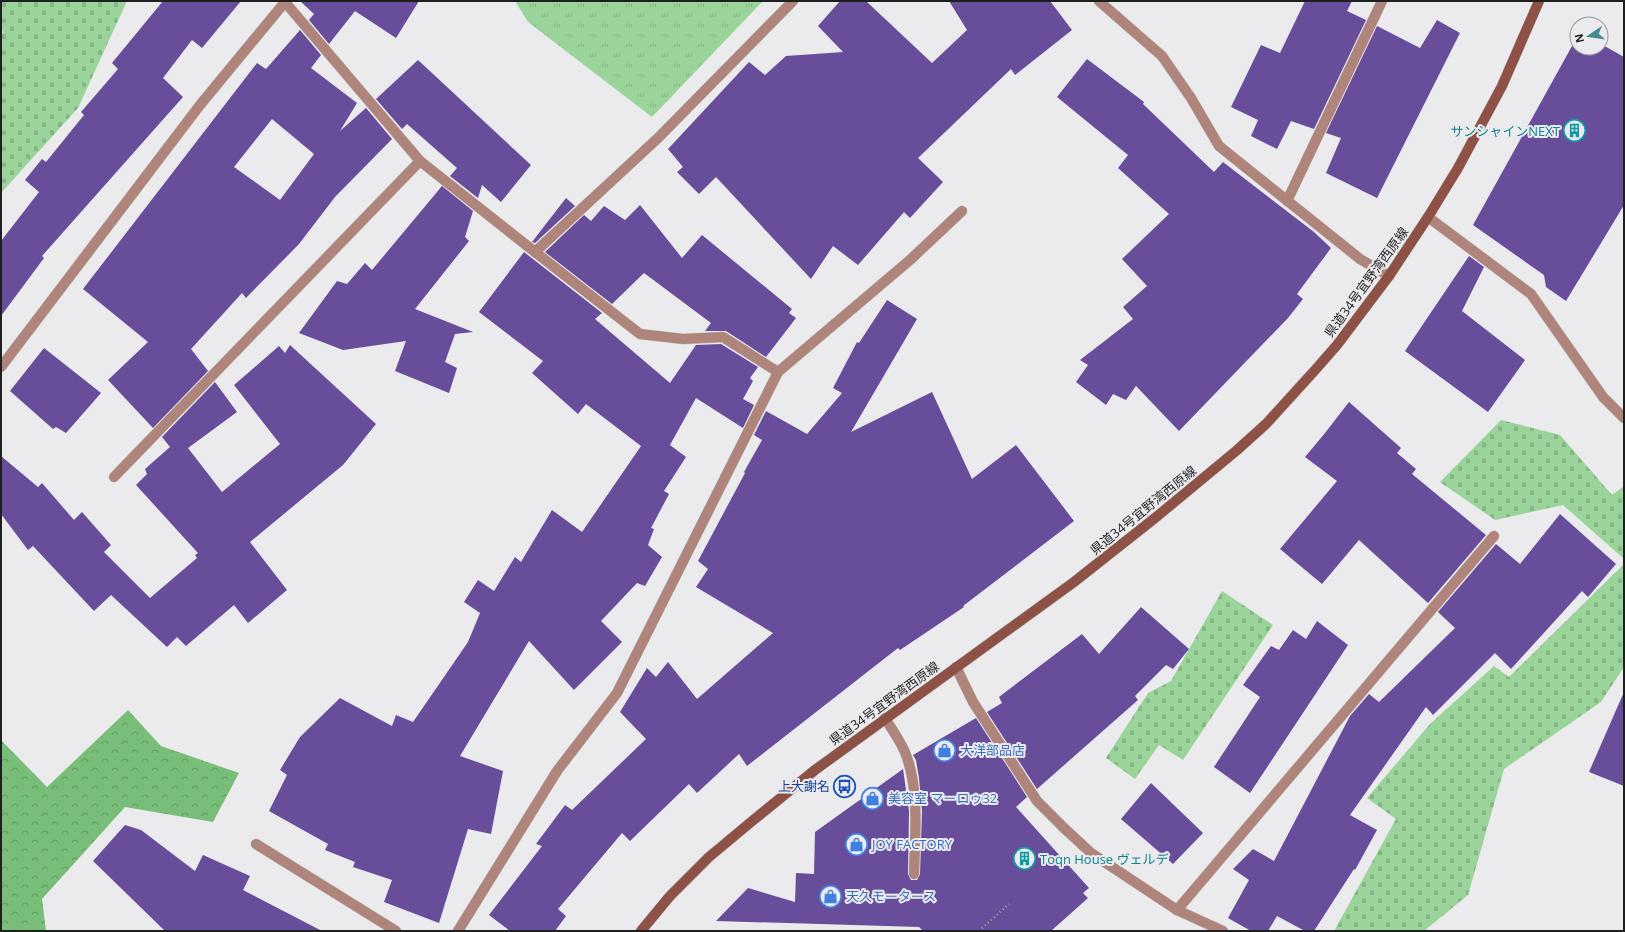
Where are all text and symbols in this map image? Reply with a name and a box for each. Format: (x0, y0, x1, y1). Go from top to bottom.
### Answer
north arrow (1569, 16, 1609, 56)
text: N (1570, 32, 1587, 44)
building icon: サンシャインNEXT (1562, 118, 1588, 144)
place label: サンシャインNEXT (1450, 122, 1561, 140)
street label: 県道34号宜野湾西原線 (1320, 223, 1412, 341)
street label: 県道34号宜野湾西原線 (1086, 462, 1200, 558)
street label: 県道34号宜野湾西原線 (825, 657, 943, 749)
shop icon: 大洋部品店 (932, 737, 958, 763)
place label: 大洋部品店 (960, 741, 1025, 759)
bus stop icon: 上大謝名 (832, 773, 858, 799)
place label: 上大謝名 (778, 777, 830, 795)
shop icon: 美容室 マーロゥ32 (859, 785, 885, 811)
place label: 美容室 マーロゥ32 (888, 789, 997, 807)
shop icon: JOY FACTORY (844, 831, 870, 857)
place label: JOY FACTORY (870, 835, 953, 853)
building icon: Toqn House ヴェルデ (1012, 846, 1038, 872)
place label: Toqn House ヴェルデ (1040, 850, 1169, 868)
shop icon: 天久モータース (817, 883, 843, 909)
place label: 天久モータース (846, 887, 936, 905)

